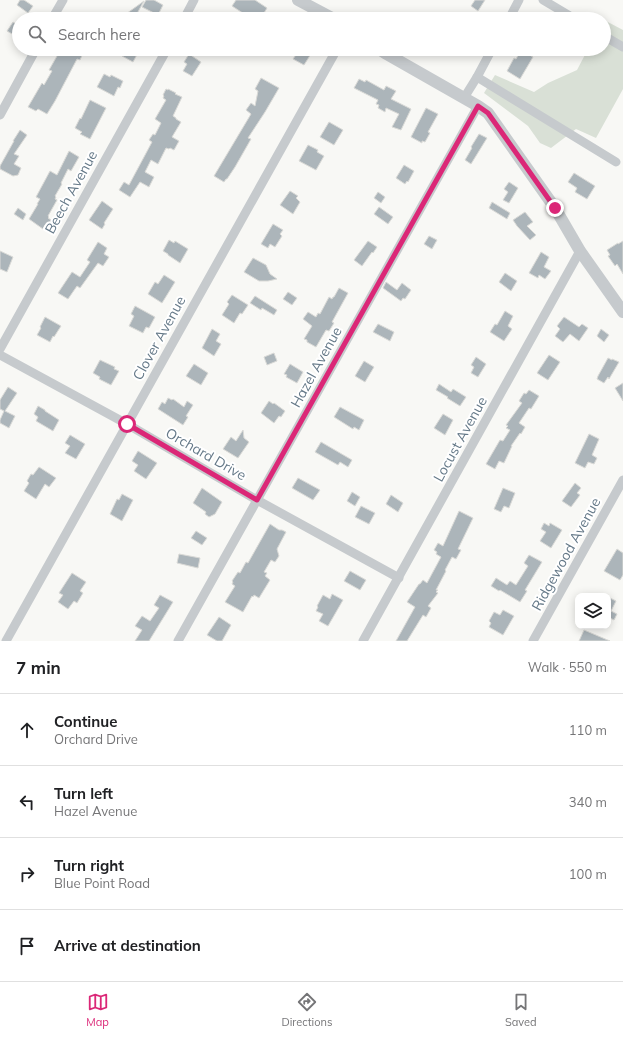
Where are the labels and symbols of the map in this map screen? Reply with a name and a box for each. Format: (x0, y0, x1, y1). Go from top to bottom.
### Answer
street label: Beech Avenue (41, 147, 101, 237)
route end (546, 199, 564, 217)
street label: Clover Avenue (129, 293, 189, 383)
street label: Hazel Avenue (286, 323, 346, 411)
street label: Locust Avenue (429, 393, 491, 485)
route start (118, 415, 136, 433)
street label: Orchard Drive (162, 424, 250, 484)
street label: Ridgewood Avenue (528, 494, 604, 614)

